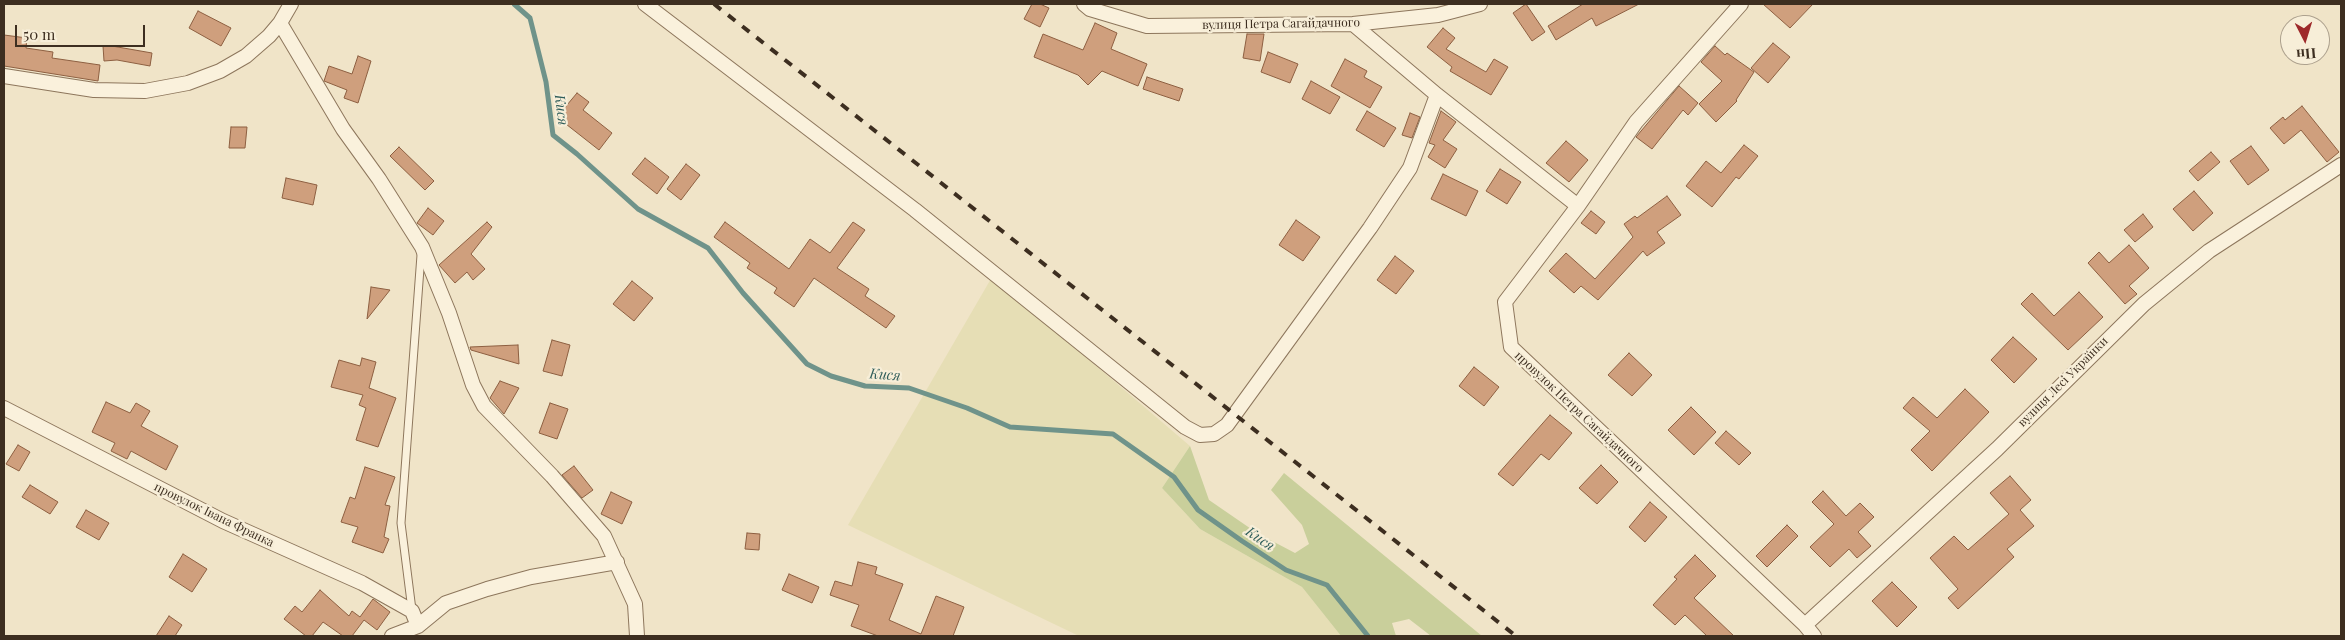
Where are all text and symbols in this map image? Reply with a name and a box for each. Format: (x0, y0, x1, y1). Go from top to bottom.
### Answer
scale bar (18, 15, 148, 47)
street label: вулиця Петра Сагайдачного (1202, 15, 1360, 33)
north arrow (2280, 15, 2330, 65)
text: 50 m (23, 24, 55, 44)
text: Пн (2295, 44, 2317, 65)
water label: Кися (551, 94, 571, 126)
street label: вулиця Лесі Українки (2015, 334, 2111, 430)
street label: провулок Петра Сагайдачного (1512, 348, 1646, 476)
water label: Кися (869, 366, 901, 384)
street label: провулок Івана Франка (152, 480, 276, 550)
water label: Кися (1242, 523, 1278, 555)

